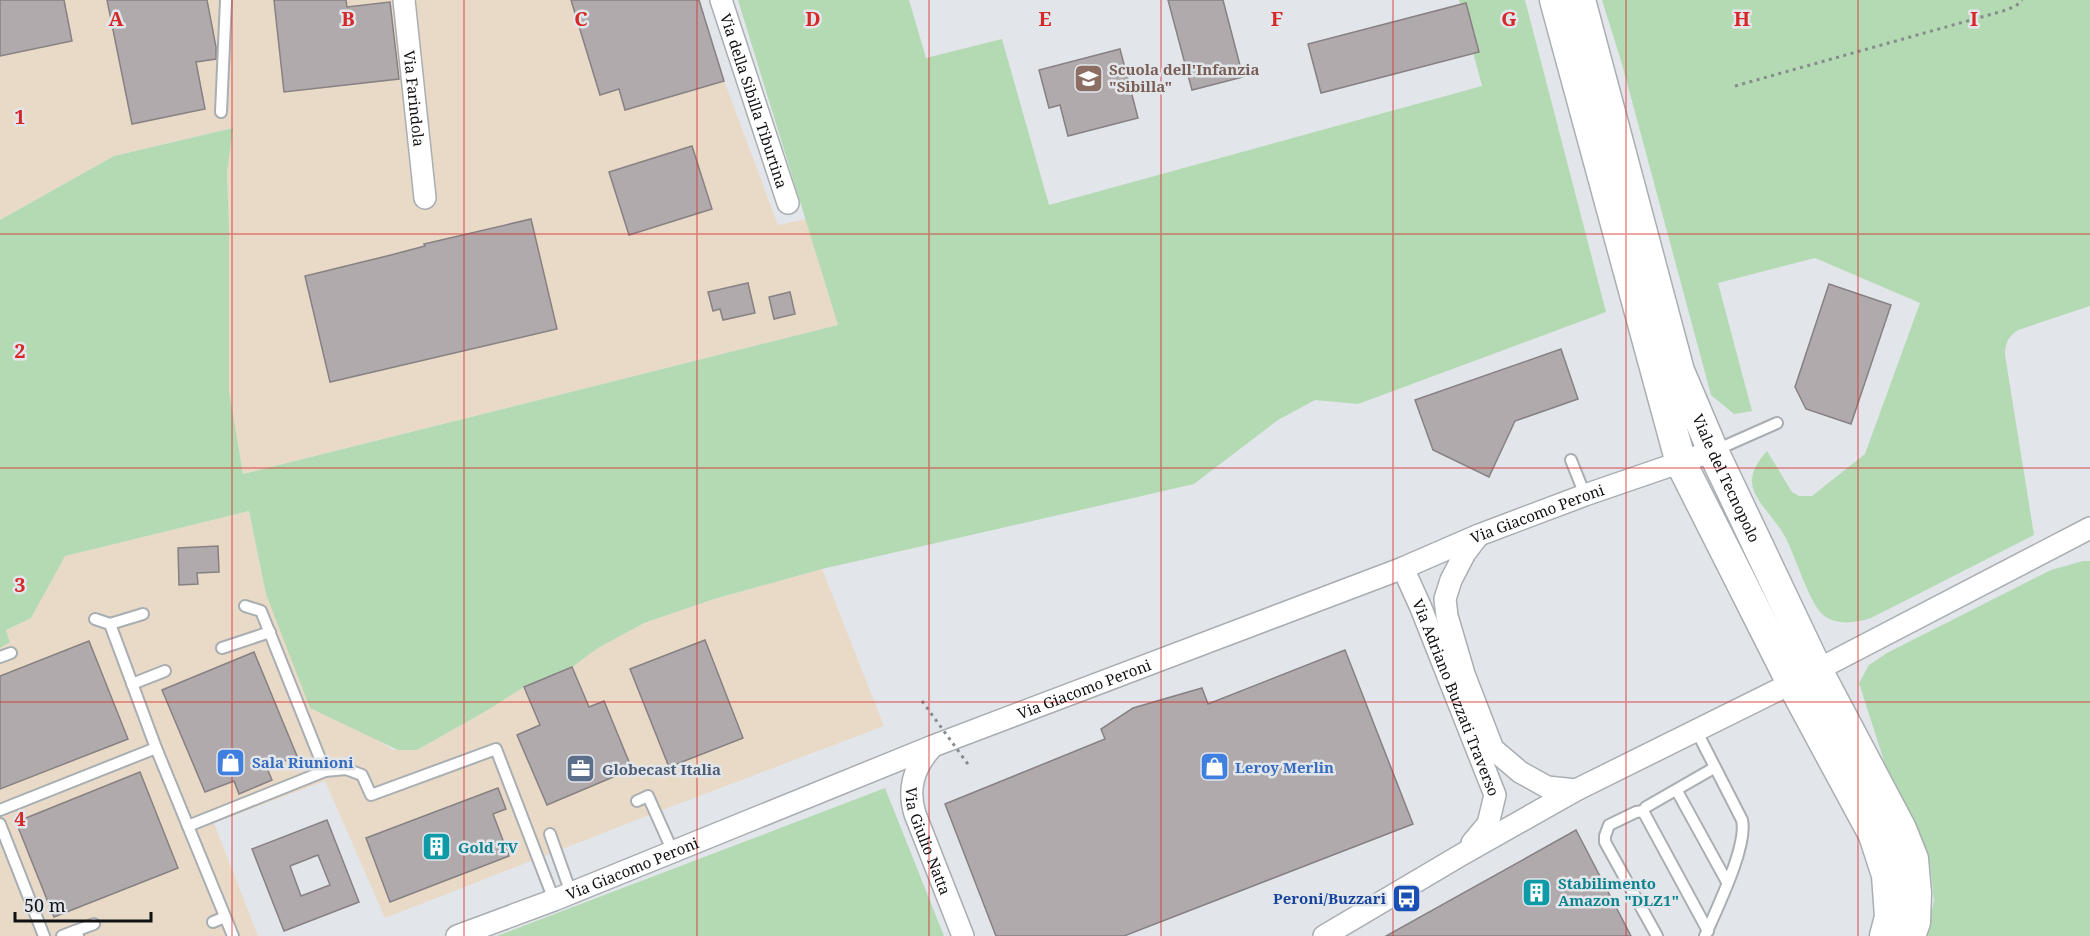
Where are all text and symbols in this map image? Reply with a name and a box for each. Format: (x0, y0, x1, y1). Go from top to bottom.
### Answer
text: A (108, 5, 124, 32)
text: B (341, 5, 355, 32)
text: C (574, 5, 588, 32)
text: D (805, 5, 821, 32)
text: E (1038, 5, 1052, 32)
text: F (1271, 5, 1283, 32)
text: G (1501, 5, 1517, 32)
text: H (1734, 5, 1750, 32)
text: I (1970, 5, 1978, 32)
street label: Via della Sibilla Tiburtina (716, 11, 792, 191)
street label: Via Farindola (399, 49, 429, 148)
place label: Scuola dell'Infanzia "Sibilla" (1109, 59, 1260, 96)
school or university icon: Scuola dell'Infanzia "Sibilla" (1072, 62, 1104, 94)
text: 1 (14, 103, 26, 130)
text: 2 (14, 337, 26, 364)
street label: Viale del Tecnopolo (1688, 411, 1765, 545)
street label: Via Giacomo Peroni (1467, 479, 1607, 548)
text: 3 (14, 571, 26, 598)
street label: Via Adriano Buzzati Traverso (1408, 596, 1504, 799)
street label: Via Giacomo Peroni (1014, 654, 1154, 723)
shop icon: Sala Riunioni (215, 746, 247, 778)
shop icon: Leroy Merlin (1198, 751, 1230, 783)
place label: Sala Riunioni (252, 752, 354, 772)
office icon: Globecast Italia (565, 753, 597, 785)
place label: Leroy Merlin (1235, 757, 1334, 777)
place label: Globecast Italia (602, 759, 721, 779)
street label: Via Giulio Natta (902, 787, 956, 898)
text: 4 (14, 805, 26, 832)
building icon: Gold TV (421, 831, 453, 863)
street label: Via Giacomo Peroni (563, 832, 702, 904)
place label: Gold TV (458, 837, 518, 857)
place label: Stabilimento Amazon "DLZ1" (1558, 873, 1679, 910)
building icon: Stabilimento Amazon "DLZ1" (1521, 876, 1553, 908)
bus stop icon: Peroni/Buzzari (1391, 882, 1423, 914)
scale bar (15, 885, 152, 923)
place label: Peroni/Buzzari (1273, 888, 1387, 908)
text: 50 m (24, 893, 66, 917)

